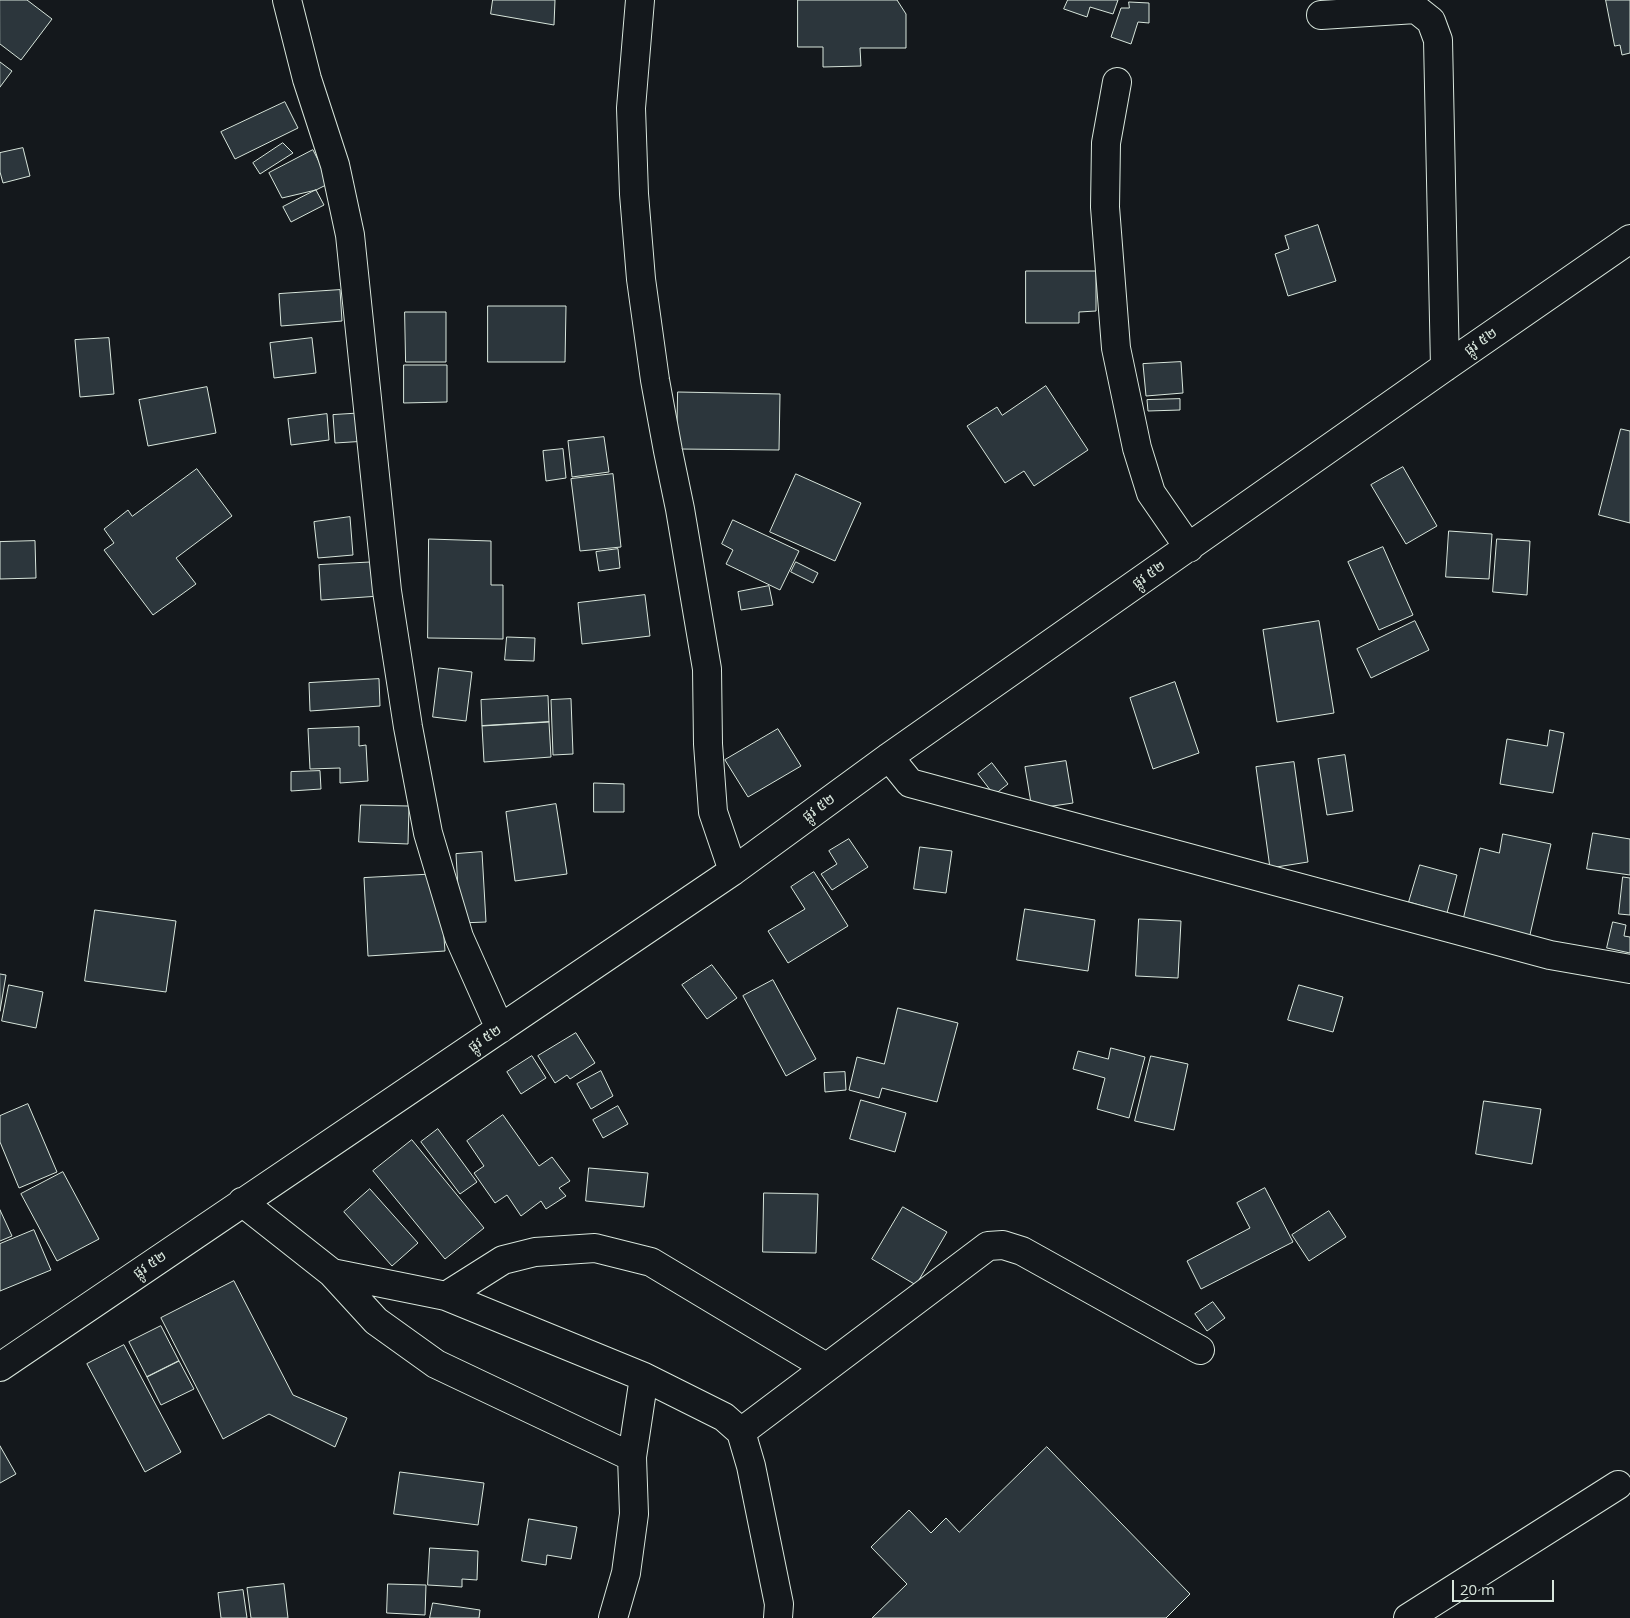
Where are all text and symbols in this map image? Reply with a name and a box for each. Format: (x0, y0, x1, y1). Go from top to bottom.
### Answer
street label: ផ្លូវ ៥២ (1461, 325, 1501, 359)
street label: ផ្លូវ ៥២ (1129, 558, 1169, 592)
street label: ផ្លូវ ៥២ (799, 790, 839, 826)
street label: ផ្លូវ ៥២ (465, 1022, 505, 1056)
street label: ផ្លូវ ៥២ (130, 1248, 170, 1282)
scale bar (1455, 1570, 1558, 1602)
text: 20 m (1460, 1579, 1495, 1599)

